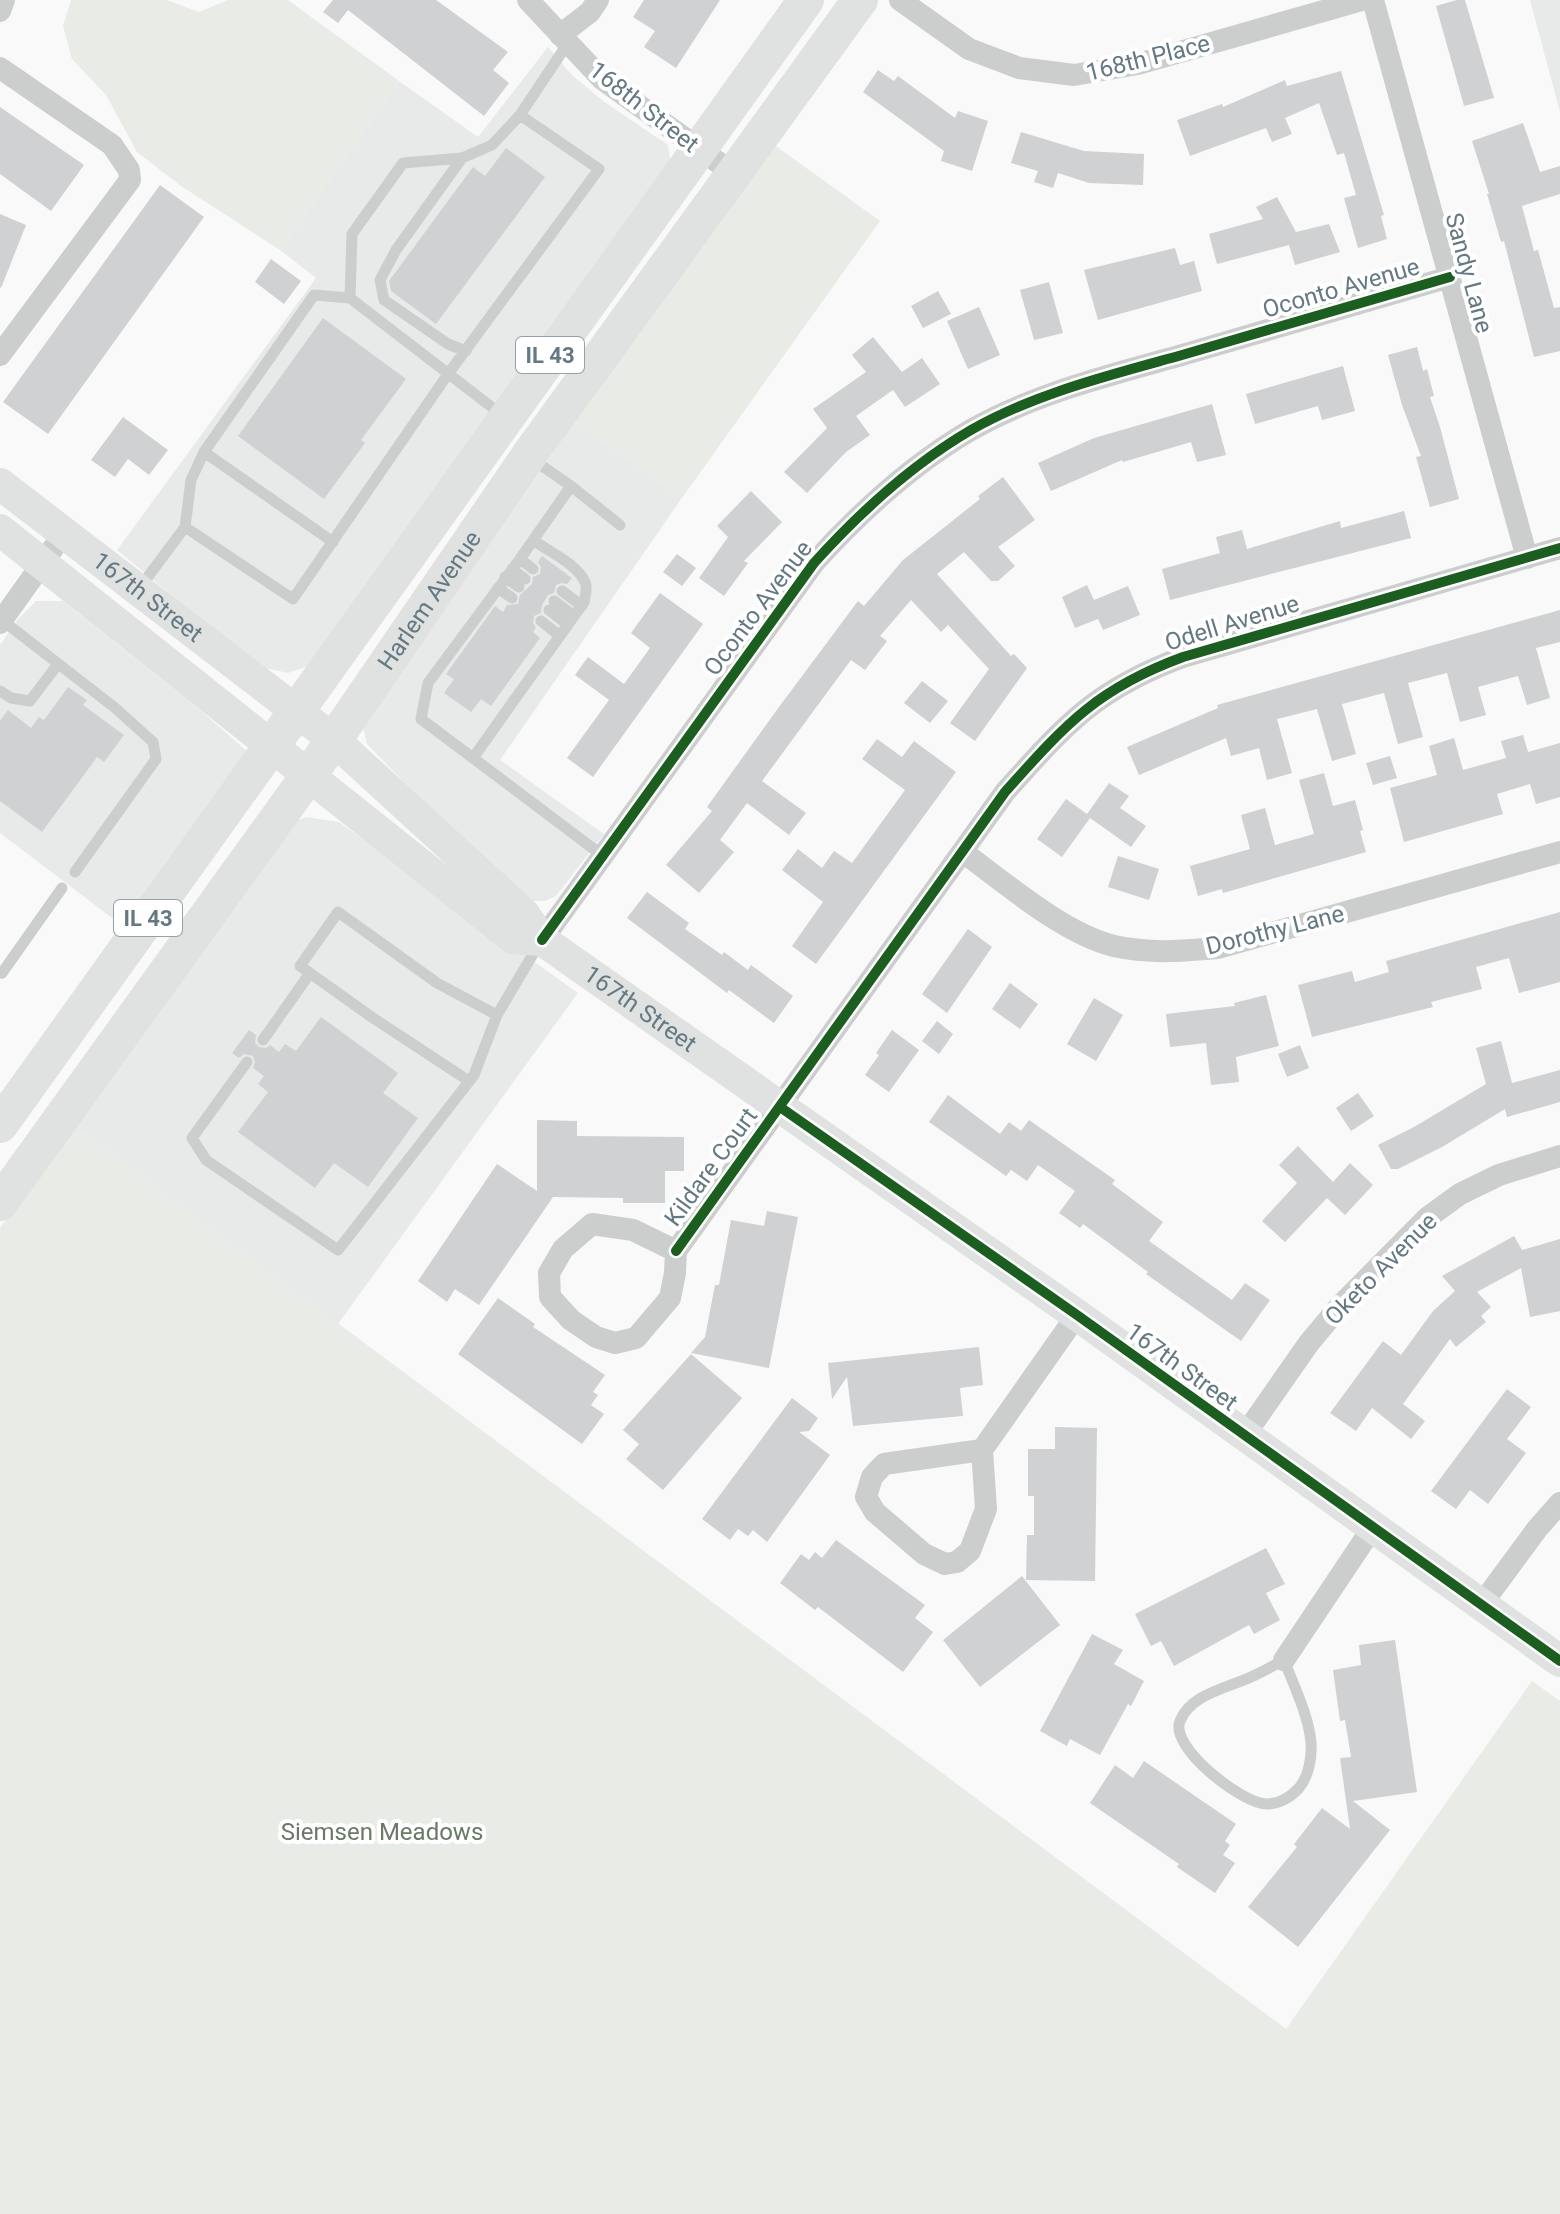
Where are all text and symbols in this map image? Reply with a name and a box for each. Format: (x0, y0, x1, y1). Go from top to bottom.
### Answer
street label: 168th Place (1083, 29, 1213, 87)
street label: 168th Street (584, 56, 704, 158)
street label: Sandy Lane (1440, 210, 1498, 336)
street label: Oconto Avenue (1259, 252, 1423, 324)
road number: IL 43 (516, 337, 584, 373)
street label: Harlem Avenue (372, 526, 487, 675)
street label: Oconto Avenue (698, 535, 818, 681)
street label: 167th Street (87, 546, 208, 648)
street label: Odell Avenue (1161, 589, 1303, 657)
street label: Dorothy Lane (1203, 899, 1347, 961)
road number: IL 43 (114, 900, 182, 936)
street label: 167th Street (579, 960, 702, 1058)
street label: Kildare Court (659, 1102, 763, 1231)
street label: Oketo Avenue (1319, 1207, 1443, 1331)
street label: 167th Street (1121, 1317, 1243, 1417)
park label: Siemsen Meadows (281, 1818, 483, 1846)

